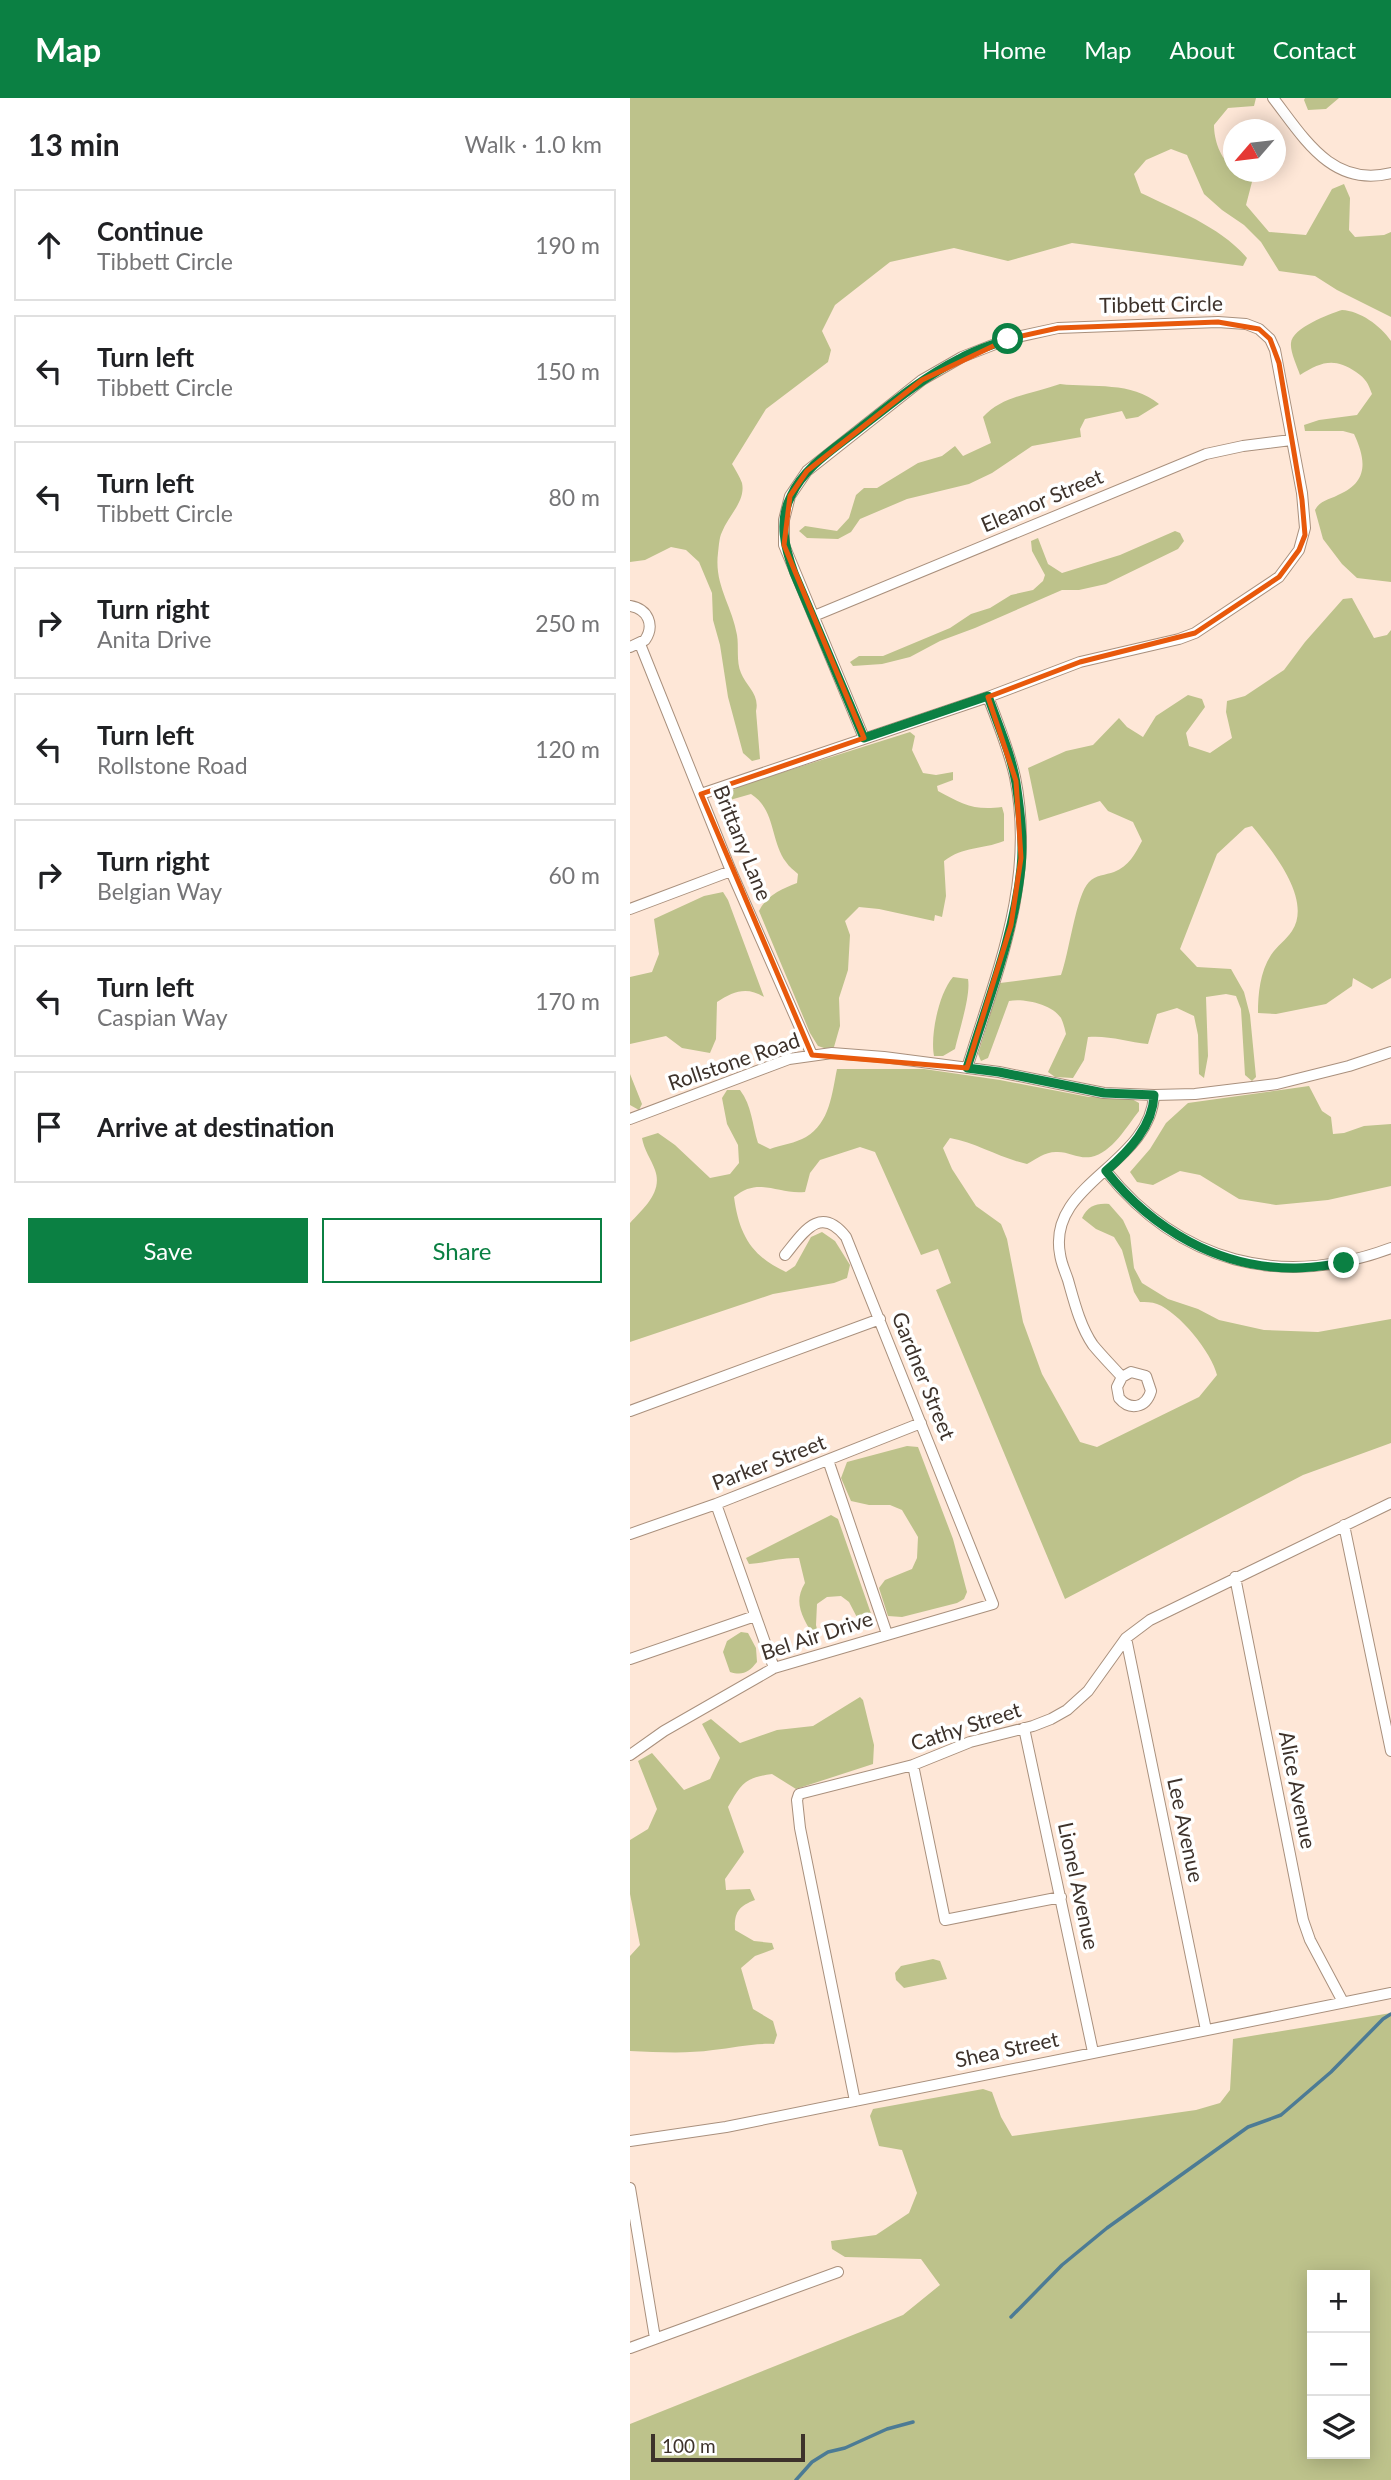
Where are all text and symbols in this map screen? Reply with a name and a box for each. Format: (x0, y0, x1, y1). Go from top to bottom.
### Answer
text: Map (35, 29, 101, 69)
text: Home (982, 35, 1046, 64)
text: Map (1084, 35, 1132, 64)
text: About (1170, 35, 1235, 64)
text: Contact (1273, 35, 1356, 64)
north arrow (1223, 119, 1286, 182)
text: 13 min (28, 126, 120, 162)
text: Walk · 1.0 km (465, 130, 602, 158)
text: Continue (97, 215, 203, 247)
icon: ahead (30, 226, 68, 264)
text: 190 m (535, 231, 600, 259)
text: Tibbett Circle (97, 247, 233, 275)
street label: Tibbett Circle (1099, 290, 1223, 317)
route start (992, 323, 1023, 354)
text: Turn left (97, 341, 194, 373)
icon: left (30, 352, 68, 390)
text: 150 m (535, 357, 600, 385)
text: Tibbett Circle (97, 373, 233, 401)
street label: Eleanor Street (977, 463, 1107, 537)
text: Turn left (97, 467, 194, 499)
icon: left (30, 478, 68, 516)
text: 80 m (549, 483, 600, 511)
text: Tibbett Circle (97, 499, 233, 527)
text: Turn right (97, 593, 210, 625)
icon: right (30, 604, 68, 642)
text: 250 m (535, 609, 600, 637)
text: Anita Drive (97, 625, 211, 653)
text: Turn left (97, 719, 194, 751)
icon: left (30, 730, 68, 768)
text: 120 m (535, 735, 600, 763)
text: Rollstone Road (97, 751, 248, 779)
street label: Brittany Lane (709, 781, 778, 904)
text: Turn right (97, 845, 210, 877)
icon: right (30, 856, 68, 894)
text: 60 m (549, 861, 600, 889)
text: Belgian Way (97, 877, 222, 905)
text: Turn left (97, 971, 194, 1003)
icon: left (30, 982, 68, 1020)
text: 170 m (535, 987, 600, 1015)
text: Caspian Way (97, 1003, 228, 1031)
street label: Rollstone Road (664, 1026, 803, 1095)
icon: arrive (30, 1108, 68, 1146)
text: Arrive at destination (97, 1111, 334, 1143)
button: Save (28, 1218, 308, 1283)
button: Share (322, 1218, 602, 1283)
route end (1328, 1247, 1359, 1278)
street label: Gardner Street (887, 1308, 962, 1443)
street label: Parker Street (708, 1428, 829, 1495)
street label: Bel Air Drive (758, 1605, 876, 1664)
street label: Cathy Street (907, 1696, 1024, 1755)
street label: Alice Avenue (1275, 1729, 1322, 1851)
street label: Lee Avenue (1163, 1775, 1210, 1884)
street label: Lionel Avenue (1054, 1820, 1105, 1952)
street label: Shea Street (953, 2025, 1061, 2072)
map controls (1307, 2270, 1370, 2459)
button: + (1307, 2270, 1370, 2333)
button: − (1307, 2333, 1370, 2396)
button: layers (1307, 2396, 1370, 2459)
scale bar (651, 2431, 805, 2463)
text: 100 m (662, 2434, 716, 2457)

